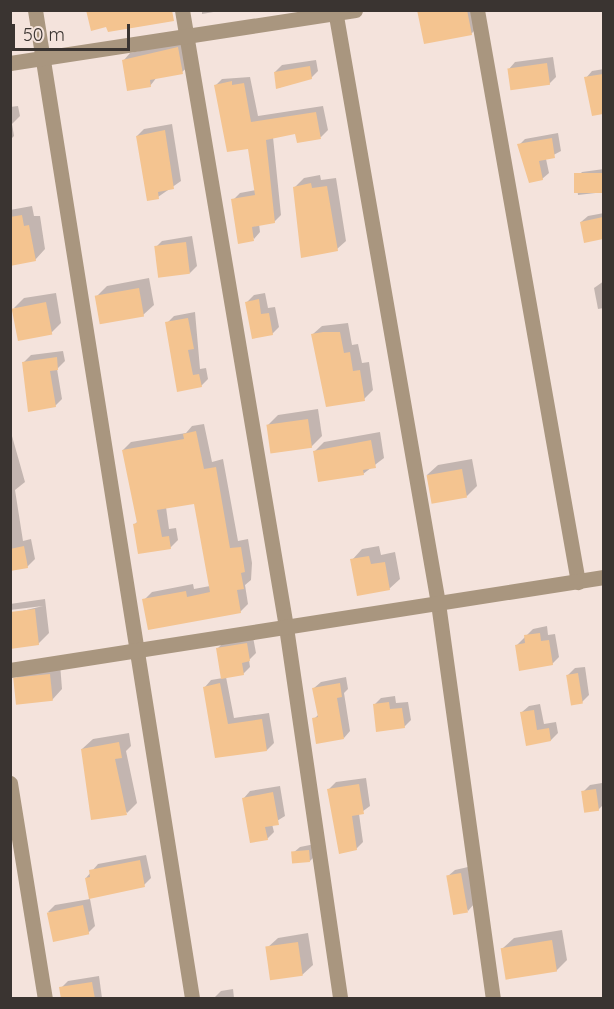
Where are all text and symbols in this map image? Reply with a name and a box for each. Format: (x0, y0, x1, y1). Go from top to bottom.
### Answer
scale bar (15, 12, 134, 50)
text: 50 m (23, 23, 65, 46)

